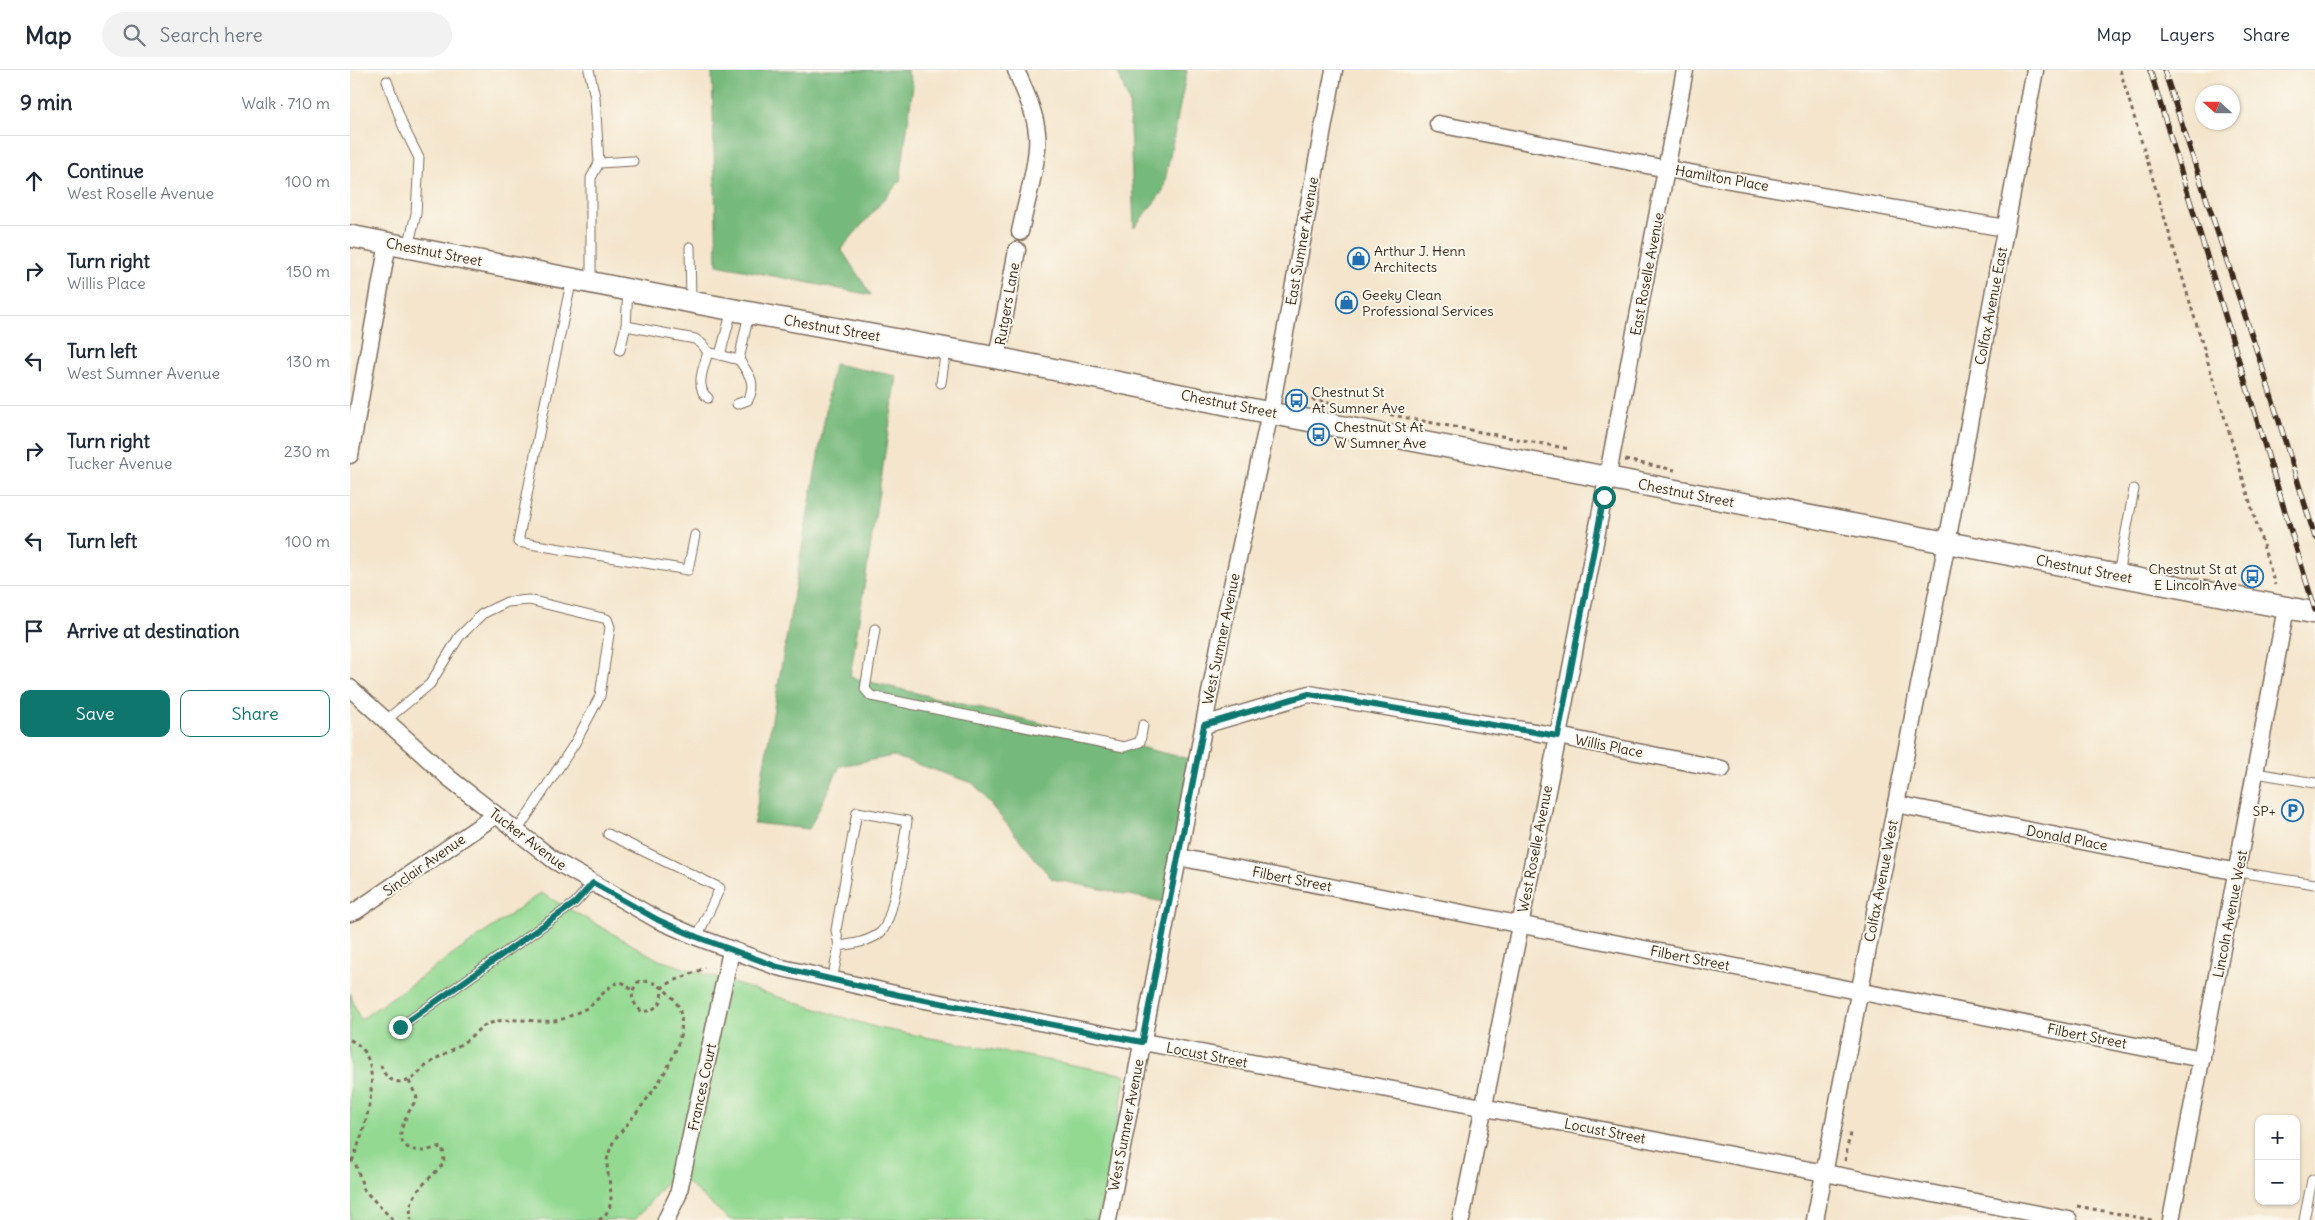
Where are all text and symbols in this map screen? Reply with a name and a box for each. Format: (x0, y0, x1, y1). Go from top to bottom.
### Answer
search box (102, 12, 452, 57)
text: Map (25, 20, 72, 50)
icon: search (120, 21, 148, 49)
text: Search here (160, 23, 263, 47)
text: Map (2096, 23, 2131, 46)
text: Layers (2159, 23, 2215, 46)
text: Share (2243, 23, 2290, 46)
north arrow (2195, 85, 2240, 130)
text: 9 min (20, 89, 72, 116)
text: Walk · 710 m (241, 93, 330, 113)
text: Continue (67, 159, 144, 183)
street label: Hamilton Place (1674, 161, 1770, 195)
icon: ahead (20, 167, 48, 195)
text: 100 m (285, 171, 330, 191)
street label: East Sumner Avenue (1282, 175, 1322, 307)
text: West Roselle Avenue (67, 183, 214, 203)
street label: East Roselle Avenue (1626, 211, 1668, 337)
street label: Chestnut Street (384, 234, 484, 270)
place label: Arthur J. Henn Architects (1374, 242, 1466, 276)
street label: Colfax Avenue East (1971, 245, 2011, 367)
shop icon: Arthur J. Henn Architects (1346, 247, 1370, 271)
text: Turn right (67, 249, 150, 273)
icon: right (20, 257, 48, 285)
text: 150 m (286, 261, 330, 281)
street label: Rutgers Lane (991, 261, 1023, 347)
text: Willis Place (67, 273, 146, 293)
place label: Geeky Clean Professional Services (1362, 286, 1494, 320)
shop icon: Geeky Clean Professional Services (1334, 291, 1358, 315)
street label: Chestnut Street (782, 311, 882, 345)
text: Turn left (67, 339, 137, 363)
icon: left (20, 347, 48, 375)
text: 130 m (286, 351, 330, 371)
text: West Sumner Avenue (67, 363, 220, 383)
place label: Chestnut St At Sumner Ave (1312, 383, 1405, 417)
street label: Chestnut Street (1179, 386, 1279, 422)
bus stop icon: Chestnut St At Sumner Ave (1284, 388, 1308, 412)
place label: Chestnut St At W Sumner Ave (1334, 418, 1426, 452)
bus stop icon: Chestnut St At W Sumner Ave (1306, 423, 1330, 447)
text: Turn right (67, 429, 150, 453)
icon: right (20, 437, 48, 465)
text: 230 m (284, 441, 330, 461)
text: Tucker Avenue (67, 453, 172, 473)
street label: Chestnut Street (1636, 475, 1736, 511)
route start (1593, 486, 1616, 509)
icon: left (20, 527, 48, 555)
text: Turn left (67, 529, 137, 553)
text: 100 m (285, 531, 330, 551)
street label: Chestnut Street (2034, 551, 2134, 587)
place label: Chestnut St at E Lincoln Ave (2149, 560, 2237, 594)
bus stop icon: Chestnut St at E Lincoln Ave (2241, 565, 2265, 589)
street label: West Sumner Avenue (1198, 572, 1244, 706)
icon: arrive (20, 617, 48, 645)
text: Arrive at destination (67, 619, 240, 643)
button: Save (20, 690, 170, 737)
button: Share (180, 690, 330, 737)
street label: Willis Place (1573, 731, 1645, 761)
street label: West Roselle Avenue (1514, 784, 1556, 914)
parking icon: SP+ (2280, 799, 2304, 823)
place label: SP+ (2252, 802, 2276, 820)
street label: Tucker Avenue (486, 804, 570, 874)
street label: Colfax Avenue West (1860, 818, 1902, 943)
street label: Donald Place (2025, 821, 2109, 855)
street label: Sinclair Avenue (379, 830, 469, 900)
street label: Lincoln Avenue West (2209, 848, 2251, 979)
street label: Filbert Street (1251, 862, 1334, 896)
street label: Filbert Street (1649, 941, 1732, 975)
route end (389, 1016, 412, 1039)
street label: Filbert Street (2046, 1019, 2129, 1053)
street label: Locust Street (1165, 1038, 1249, 1072)
street label: Frances Court (684, 1041, 720, 1132)
street label: West Sumner Avenue (1104, 1057, 1148, 1193)
street label: Locust Street (1563, 1114, 1647, 1148)
map controls (2255, 1115, 2300, 1205)
button: + (2255, 1115, 2300, 1160)
button: − (2255, 1160, 2300, 1205)

